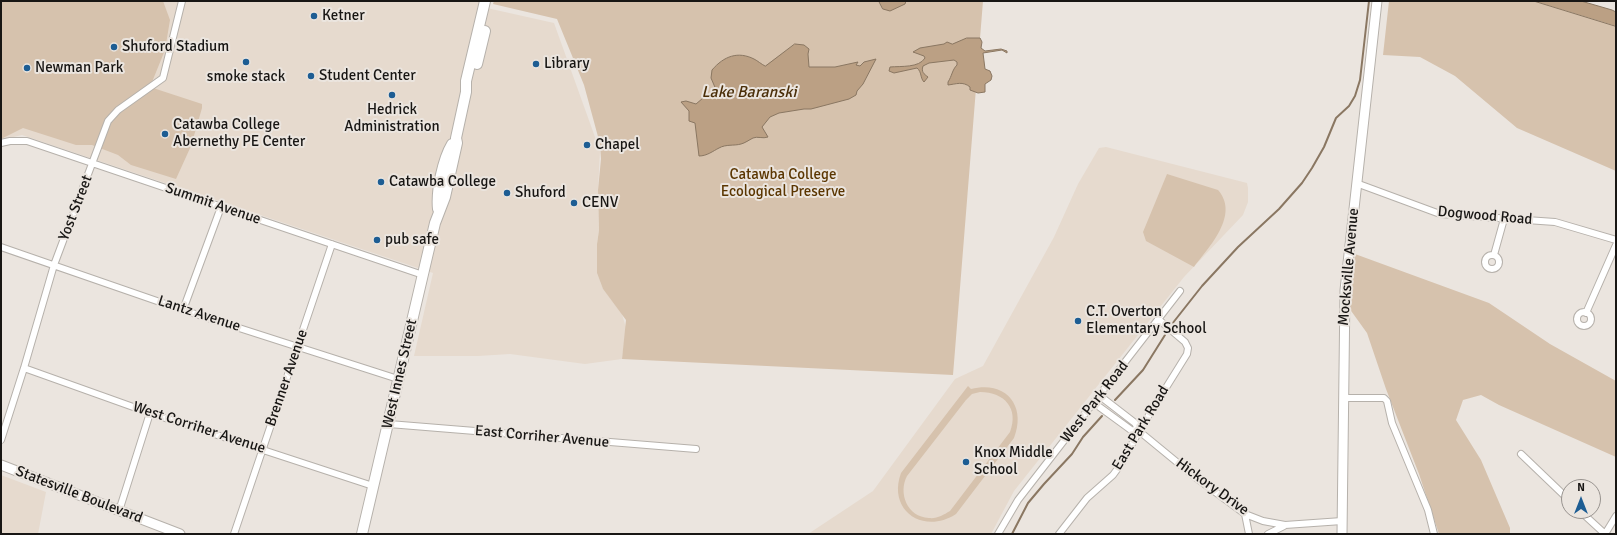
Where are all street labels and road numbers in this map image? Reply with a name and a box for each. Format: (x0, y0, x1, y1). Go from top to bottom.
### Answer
street label: Yost Street (55, 173, 97, 243)
street label: Summit Avenue (163, 179, 263, 229)
street label: Dogwood Road (1437, 203, 1533, 229)
street label: Mocksville Avenue (1335, 207, 1363, 327)
street label: Lantz Avenue (155, 292, 243, 336)
street label: West Innes Street (379, 317, 421, 431)
street label: Brenner Avenue (262, 327, 312, 429)
street label: West Park Road (1057, 357, 1133, 447)
street label: East Park Road (1109, 383, 1173, 473)
street label: West Corriher Avenue (130, 398, 268, 458)
street label: East Corriher Avenue (474, 422, 610, 452)
street label: Hickory Drive (1172, 454, 1252, 520)
street label: Statesville Boulevard (13, 462, 145, 528)

